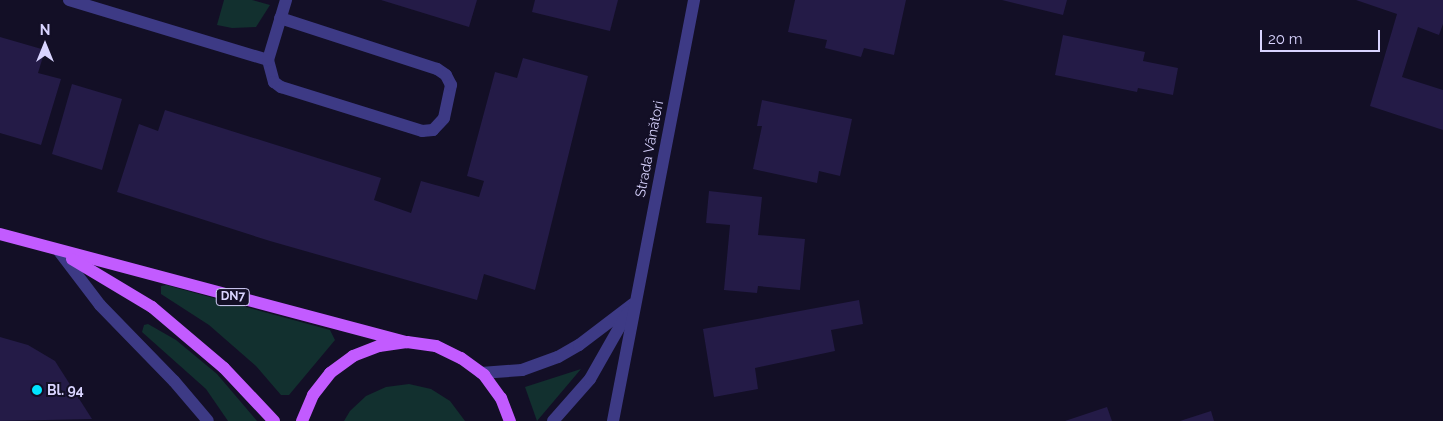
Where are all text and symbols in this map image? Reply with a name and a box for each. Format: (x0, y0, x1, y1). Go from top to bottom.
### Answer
north arrow (20, 20, 70, 70)
scale bar (1263, 20, 1383, 52)
text: N (40, 22, 50, 38)
text: 20 m (1268, 30, 1303, 48)
street label: Strada Vânători (631, 99, 667, 199)
road number: DN7 (216, 288, 250, 306)
place label: Bl. 94 (47, 382, 84, 398)
marker: Bl. 94 (31, 384, 43, 396)

